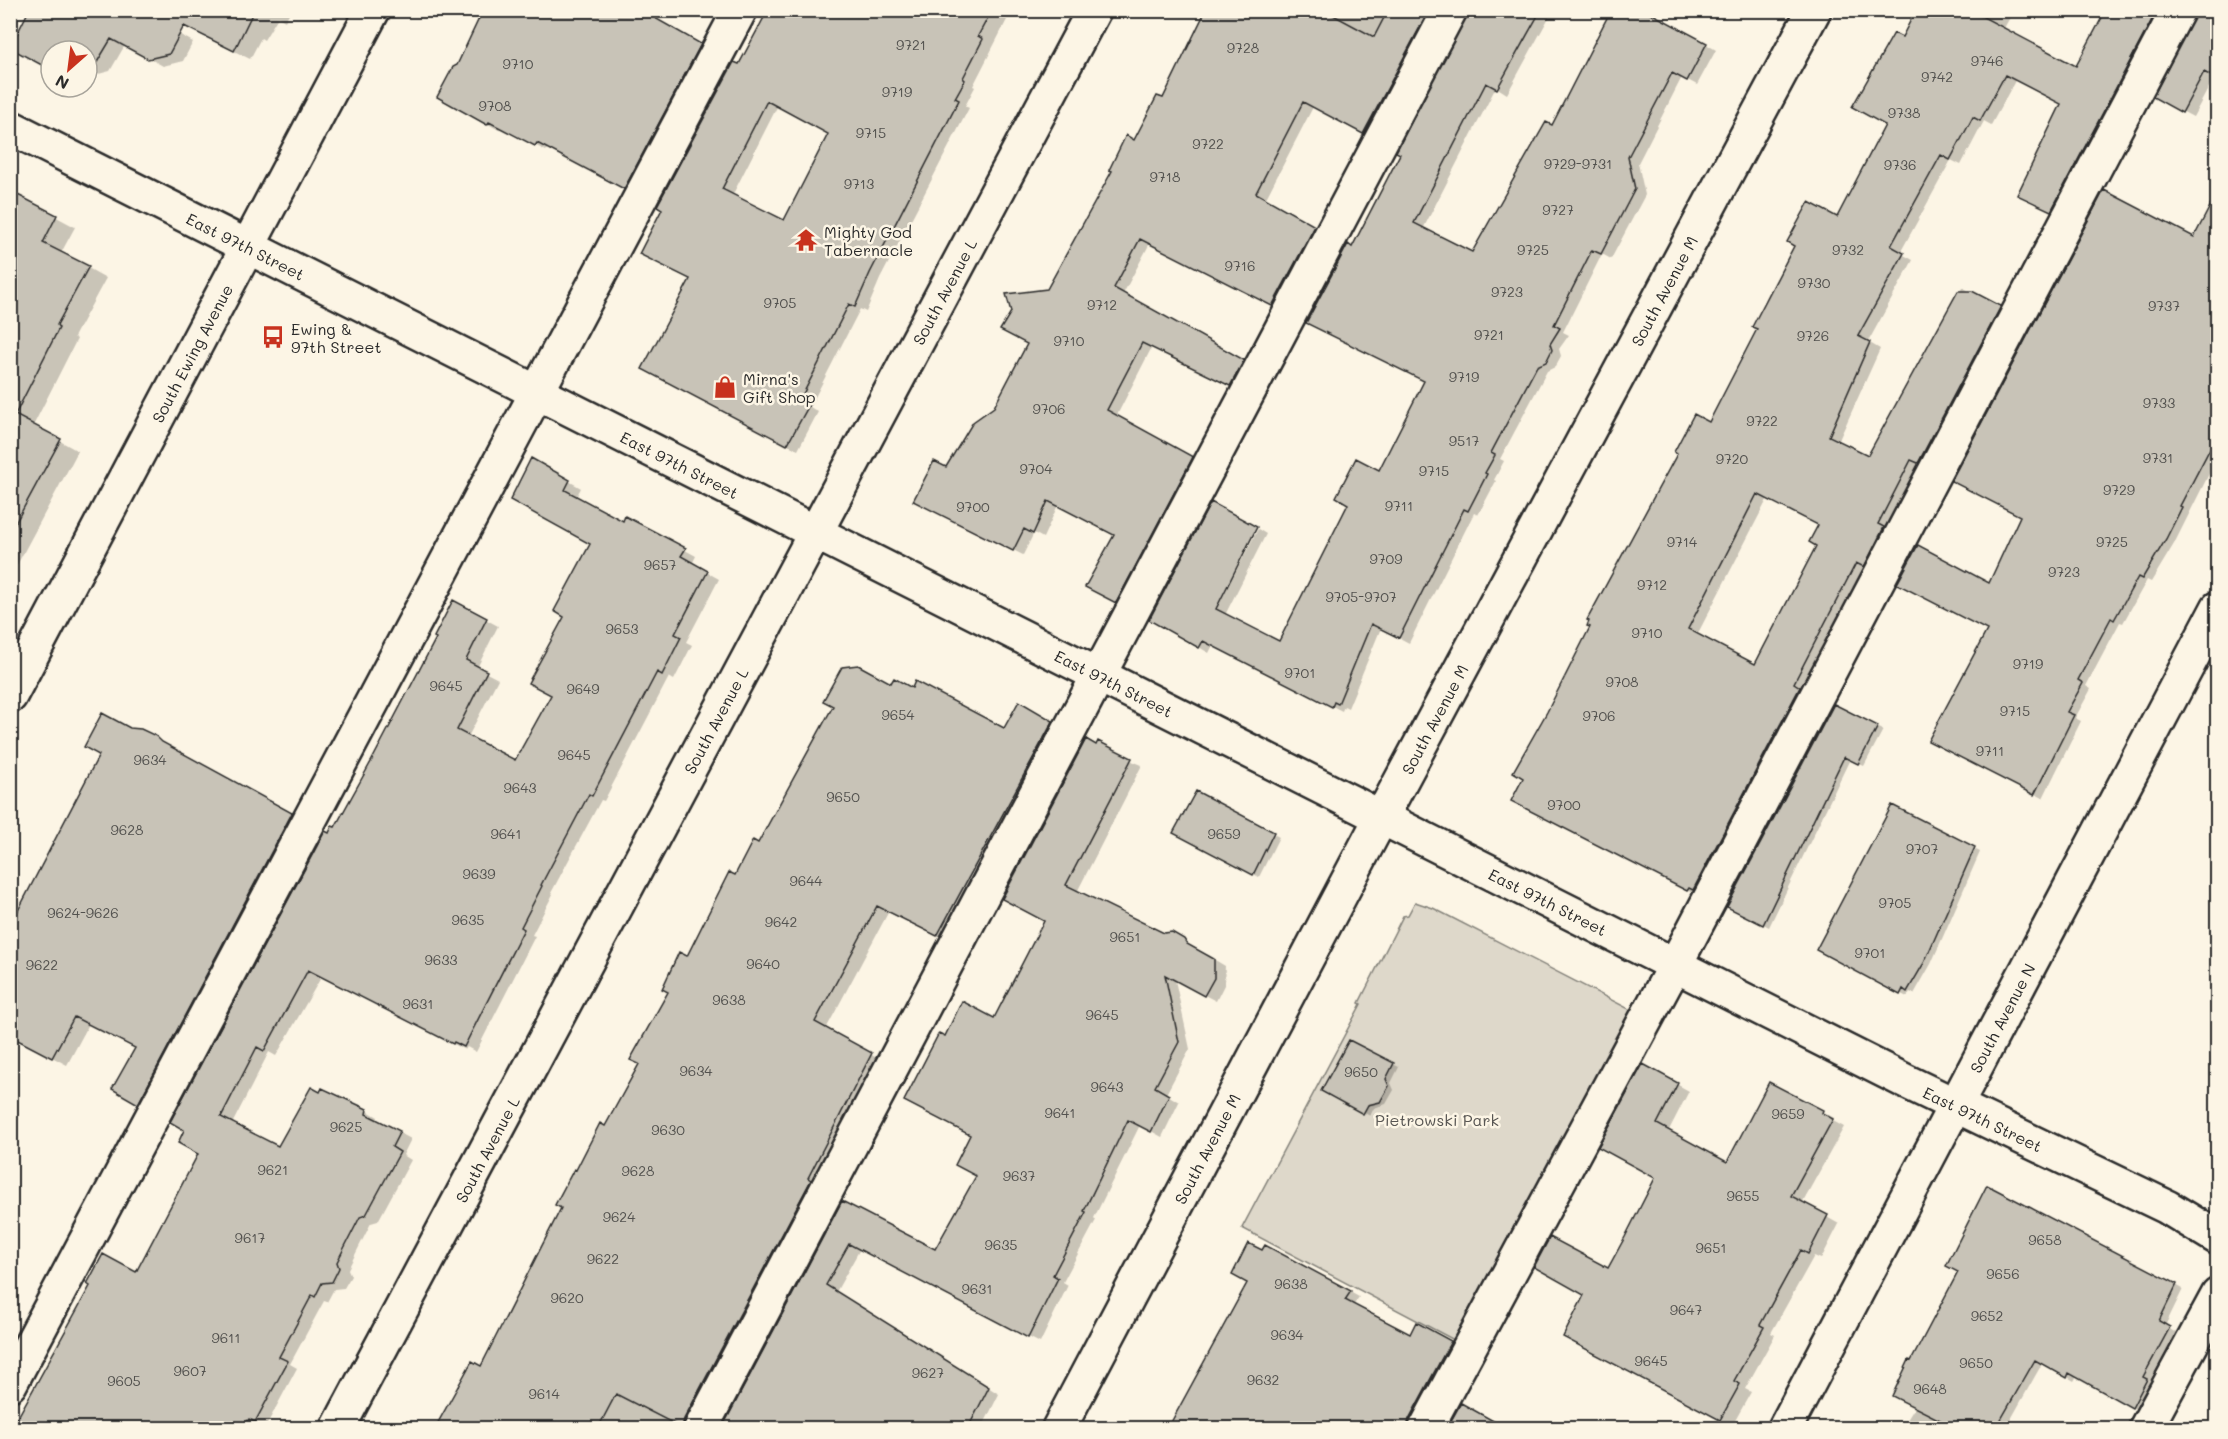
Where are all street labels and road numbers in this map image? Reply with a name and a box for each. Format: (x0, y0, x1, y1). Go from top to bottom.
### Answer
street label: East 97th Street (183, 207, 308, 284)
street label: South Avenue M (1626, 232, 1702, 349)
street label: South Avenue L (907, 234, 981, 348)
street label: South Ewing Avenue (146, 280, 237, 426)
street label: East 97th Street (617, 426, 743, 503)
street label: East 97th Street (1051, 644, 1177, 721)
street label: South Avenue M (1396, 660, 1472, 778)
street label: South Avenue L (678, 663, 752, 777)
street label: East 97th Street (1485, 863, 1611, 940)
street label: South Avenue N (1964, 959, 2039, 1076)
street label: East 97th Street (1920, 1081, 2046, 1156)
street label: South Avenue M (1169, 1090, 1244, 1207)
street label: South Avenue L (450, 1092, 524, 1206)

